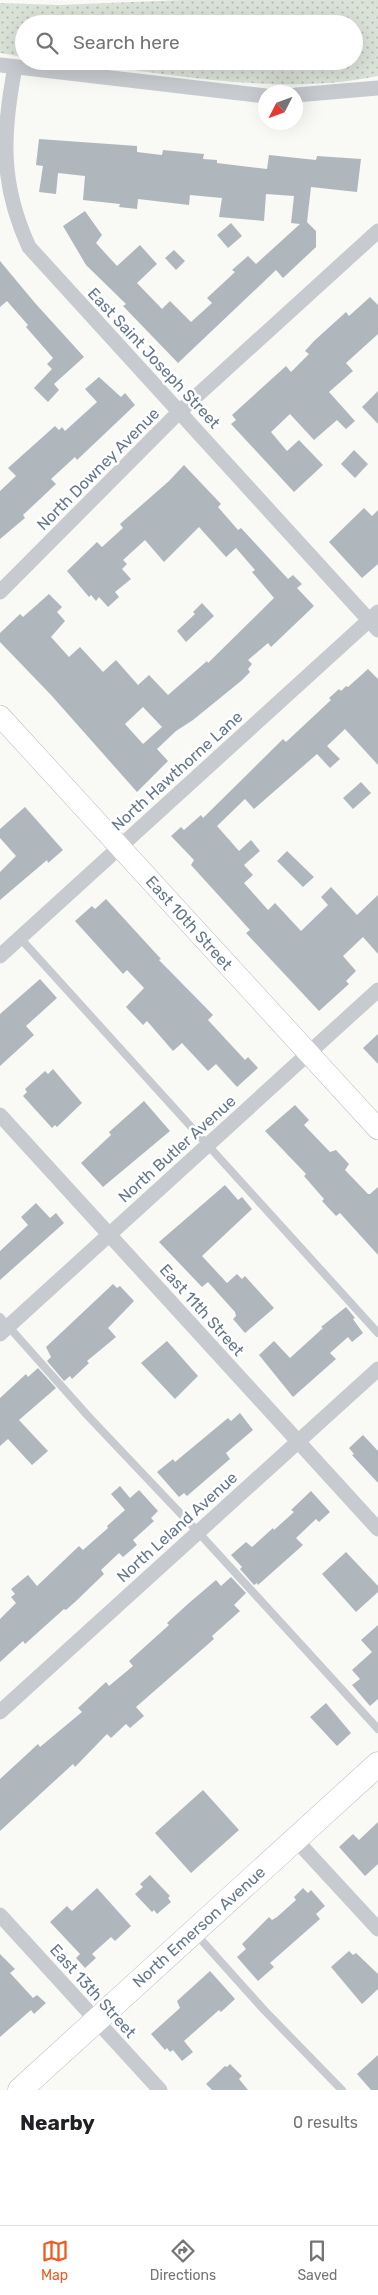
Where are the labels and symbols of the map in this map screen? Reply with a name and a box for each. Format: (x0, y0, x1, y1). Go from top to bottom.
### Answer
north arrow (258, 85, 303, 130)
street label: East Saint Joseph Street (84, 284, 224, 432)
street label: North Downey Avenue (33, 404, 163, 534)
street label: North Hawthorne Lane (108, 707, 246, 835)
street label: East 10th Street (142, 872, 236, 974)
street label: North Butler Avenue (115, 1091, 239, 1207)
street label: East 11th Street (156, 1260, 248, 1360)
street label: North Leland Avenue (113, 1468, 241, 1586)
street label: North Emerson Avenue (129, 1862, 269, 1992)
street label: East 13th Street (46, 1940, 140, 2042)

